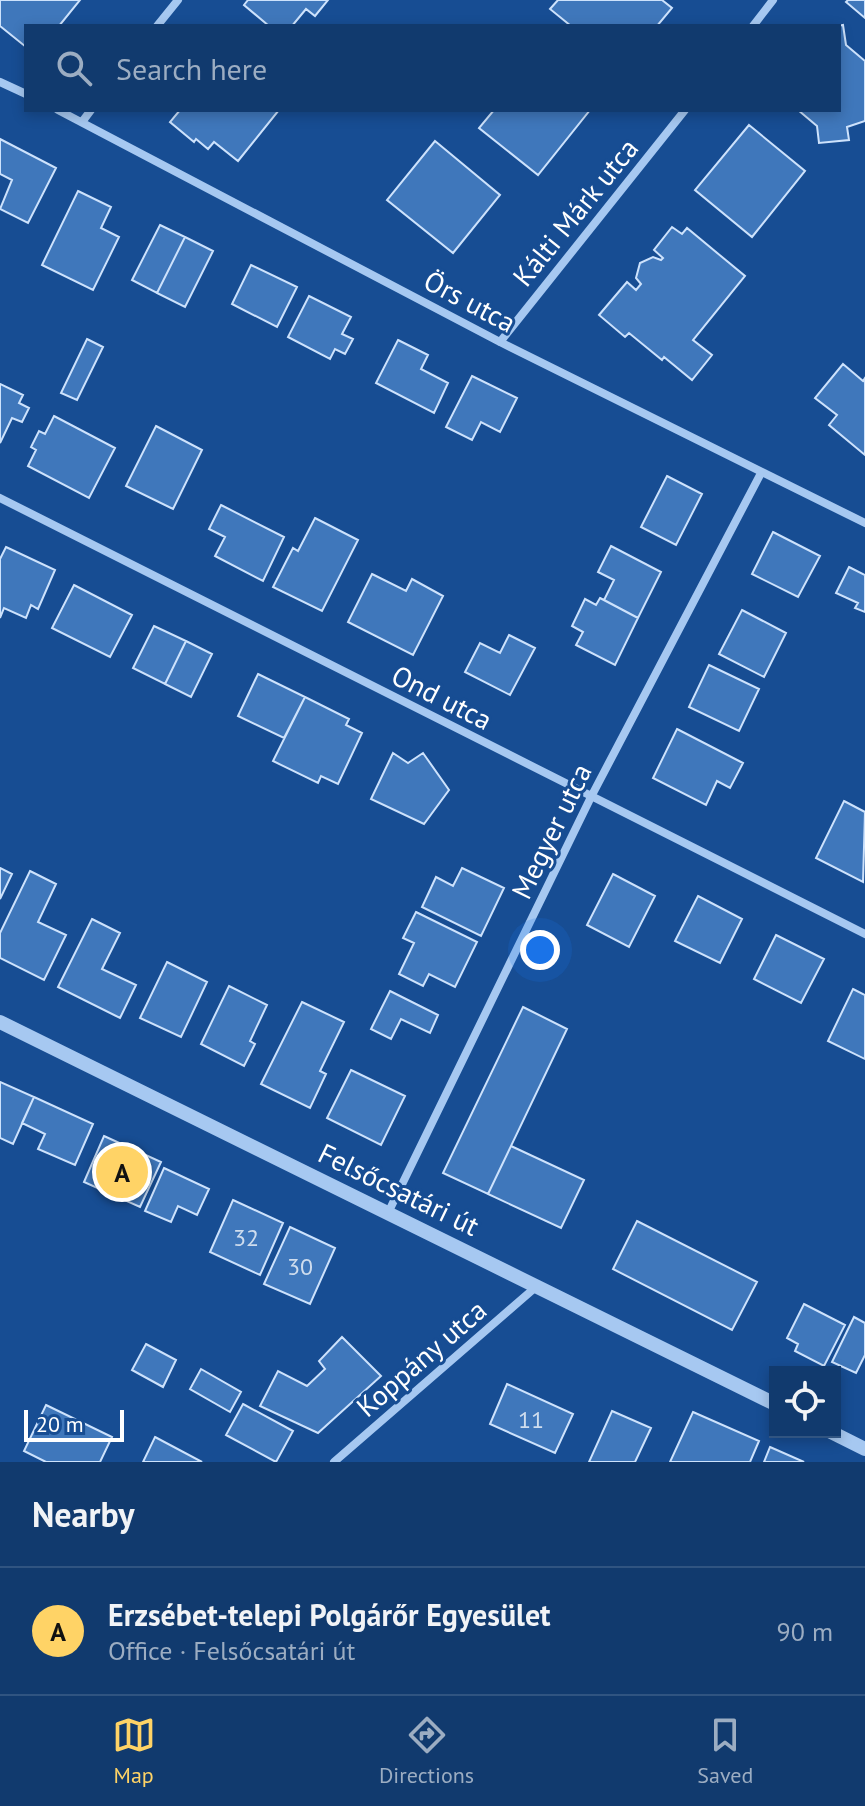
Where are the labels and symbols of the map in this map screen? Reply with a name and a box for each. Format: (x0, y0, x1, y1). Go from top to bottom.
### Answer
street label: Kálti Márk utca (504, 130, 646, 294)
street label: Örs utca (418, 261, 522, 341)
street label: Ond utca (386, 656, 498, 738)
street label: Megyer utca (502, 757, 600, 905)
your location (520, 930, 560, 970)
street label: Felsőcsatári út (312, 1134, 486, 1244)
pin: A (96, 1142, 148, 1202)
house number: 32 (233, 1222, 259, 1253)
house number: 30 (287, 1251, 313, 1282)
street label: Koppány utca (348, 1291, 494, 1425)
house number: 11 (518, 1404, 544, 1435)
scale bar (24, 1406, 124, 1442)

